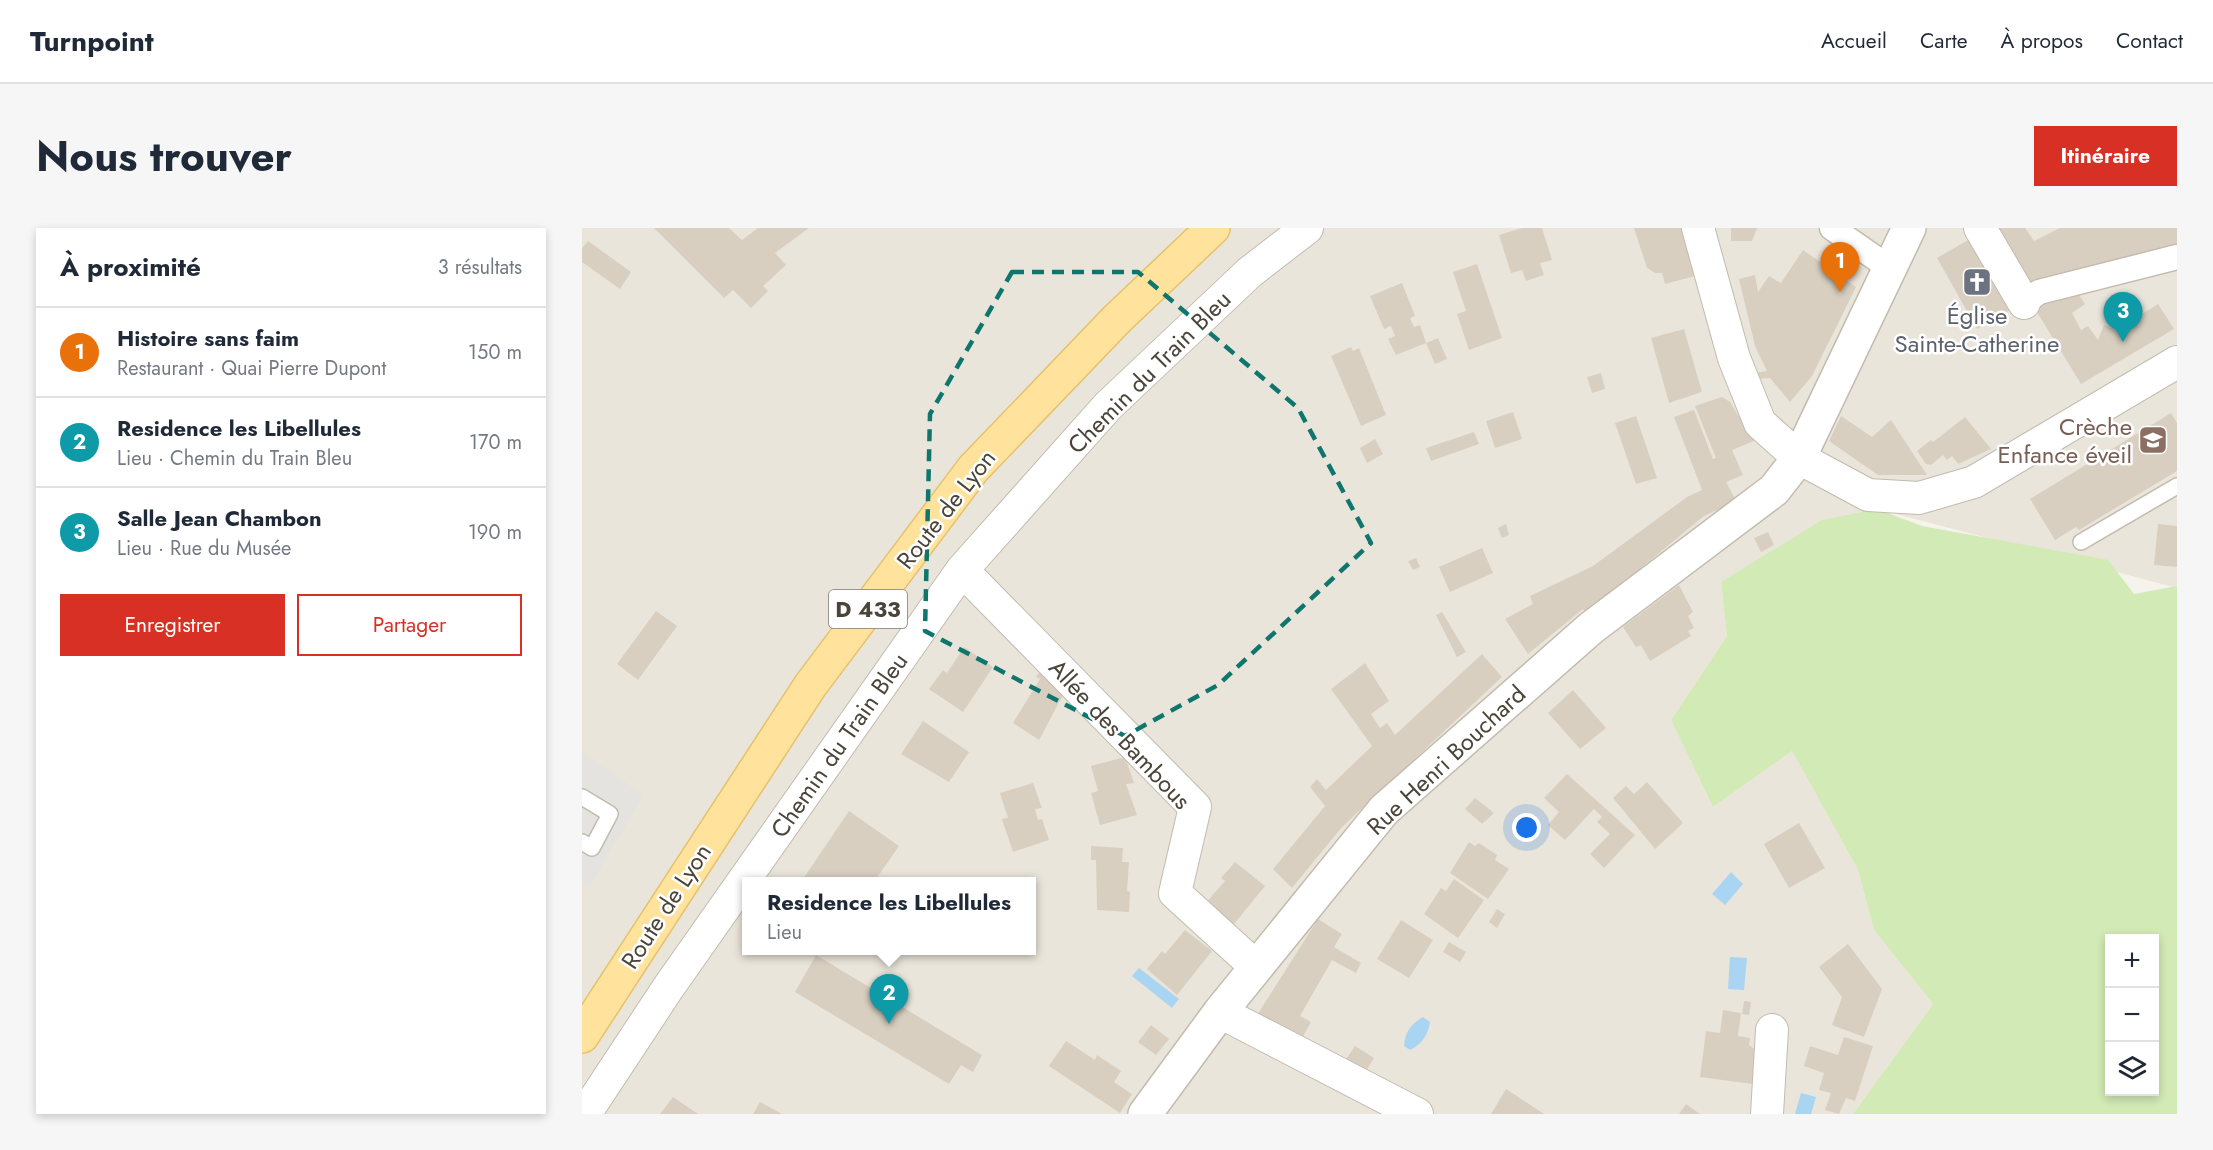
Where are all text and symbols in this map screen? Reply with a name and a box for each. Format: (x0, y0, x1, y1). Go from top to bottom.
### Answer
text: Turnpoint (30, 21, 154, 62)
text: Accueil (1821, 26, 1887, 56)
text: Carte (1920, 26, 1968, 56)
text: À propos (2001, 26, 2083, 56)
text: Contact (2116, 26, 2183, 56)
text: Nous trouver (36, 126, 292, 187)
button: Itinéraire (2034, 126, 2177, 186)
pin: 1 (1820, 242, 1860, 292)
text: À proximité (60, 248, 201, 286)
text: 3 résultats (438, 253, 522, 282)
church icon: Église Sainte-Catherine (1961, 266, 1993, 298)
street label: Chemin du Train Bleu (1059, 282, 1239, 462)
pin: 3 (2104, 292, 2142, 342)
place label: Église Sainte-Catherine (1895, 298, 2059, 361)
text: Histoire sans faim (117, 322, 299, 354)
text: 1 (74, 338, 85, 367)
text: 150 m (468, 338, 522, 367)
text: Restaurant · Quai Pierre Dupont (117, 354, 386, 383)
place label: Crèche Enfance éveil (1998, 409, 2132, 472)
text: Residence les Libellules (117, 412, 361, 444)
school or university icon: Crèche Enfance éveil (2137, 424, 2169, 456)
text: 2 (73, 428, 86, 457)
text: 170 m (469, 428, 522, 457)
street label: Route de Lyon (888, 442, 1004, 576)
text: Lieu · Chemin du Train Bleu (117, 444, 352, 473)
text: Salle Jean Chambon (117, 502, 322, 534)
text: 3 (73, 518, 86, 547)
text: 190 m (468, 518, 522, 547)
text: Lieu · Rue du Musée (117, 534, 291, 563)
road number: D 433 (829, 590, 907, 628)
button: Enregistrer (60, 594, 285, 656)
button: Partager (297, 594, 522, 656)
street label: Chemin du Train Bleu (762, 645, 916, 845)
street label: Allée des Bambous (1041, 651, 1199, 817)
street label: Rue Henri Bouchard (1359, 677, 1533, 843)
your location (1512, 813, 1541, 842)
street label: Route de Lyon (612, 836, 720, 976)
popup (742, 877, 1036, 955)
text: Residence les Libellules (767, 886, 1011, 918)
text: Lieu (767, 918, 802, 947)
map controls (2105, 934, 2159, 1096)
button: + (2105, 934, 2159, 988)
pin: 2 (870, 974, 908, 1024)
button: − (2105, 988, 2159, 1042)
button: layers (2105, 1042, 2159, 1096)

